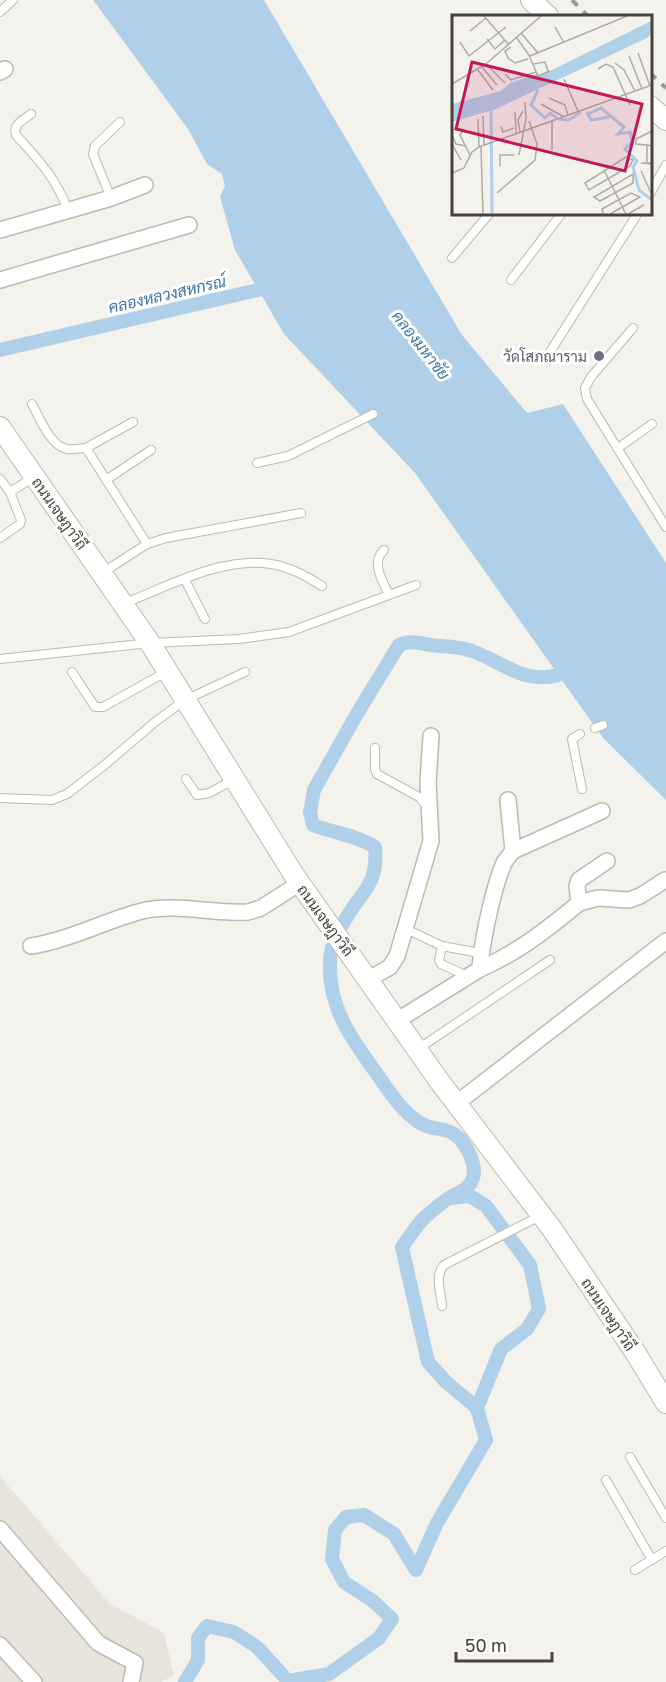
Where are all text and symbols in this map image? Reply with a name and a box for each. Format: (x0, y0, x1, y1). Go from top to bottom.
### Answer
inset map (452, 15, 651, 214)
water label: คลองหลวงสหกรณ์ (106, 268, 230, 317)
water label: คลองมหาชัย (388, 306, 454, 384)
place label: วัดโสภณาราม (503, 347, 587, 365)
marker: วัดโสภณาราม (592, 349, 606, 363)
street label: ถนนเจษฎาวิถี (27, 474, 91, 554)
street label: ถนนเจษฎาวิถี (292, 881, 358, 960)
street label: ถนนเจษฎาวิถี (576, 1274, 640, 1355)
scale bar (456, 1625, 552, 1663)
text: 50 m (465, 1634, 507, 1656)

